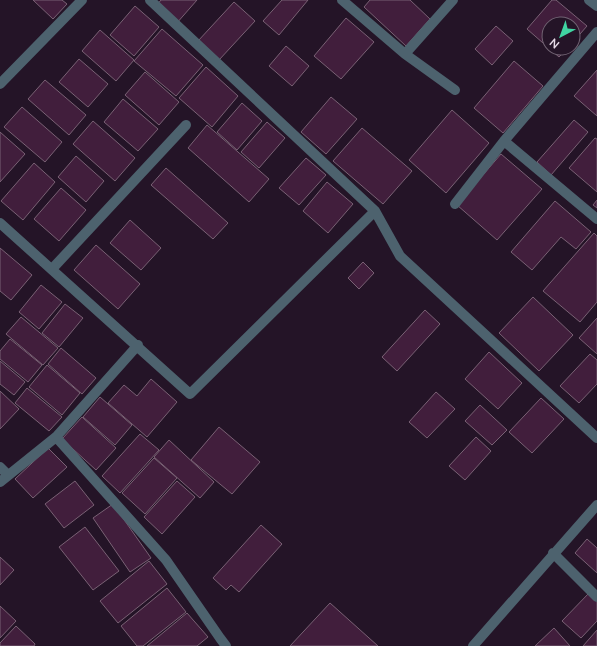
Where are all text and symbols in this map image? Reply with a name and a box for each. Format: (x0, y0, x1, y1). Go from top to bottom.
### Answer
north arrow (541, 16, 581, 56)
text: N (547, 36, 562, 52)

